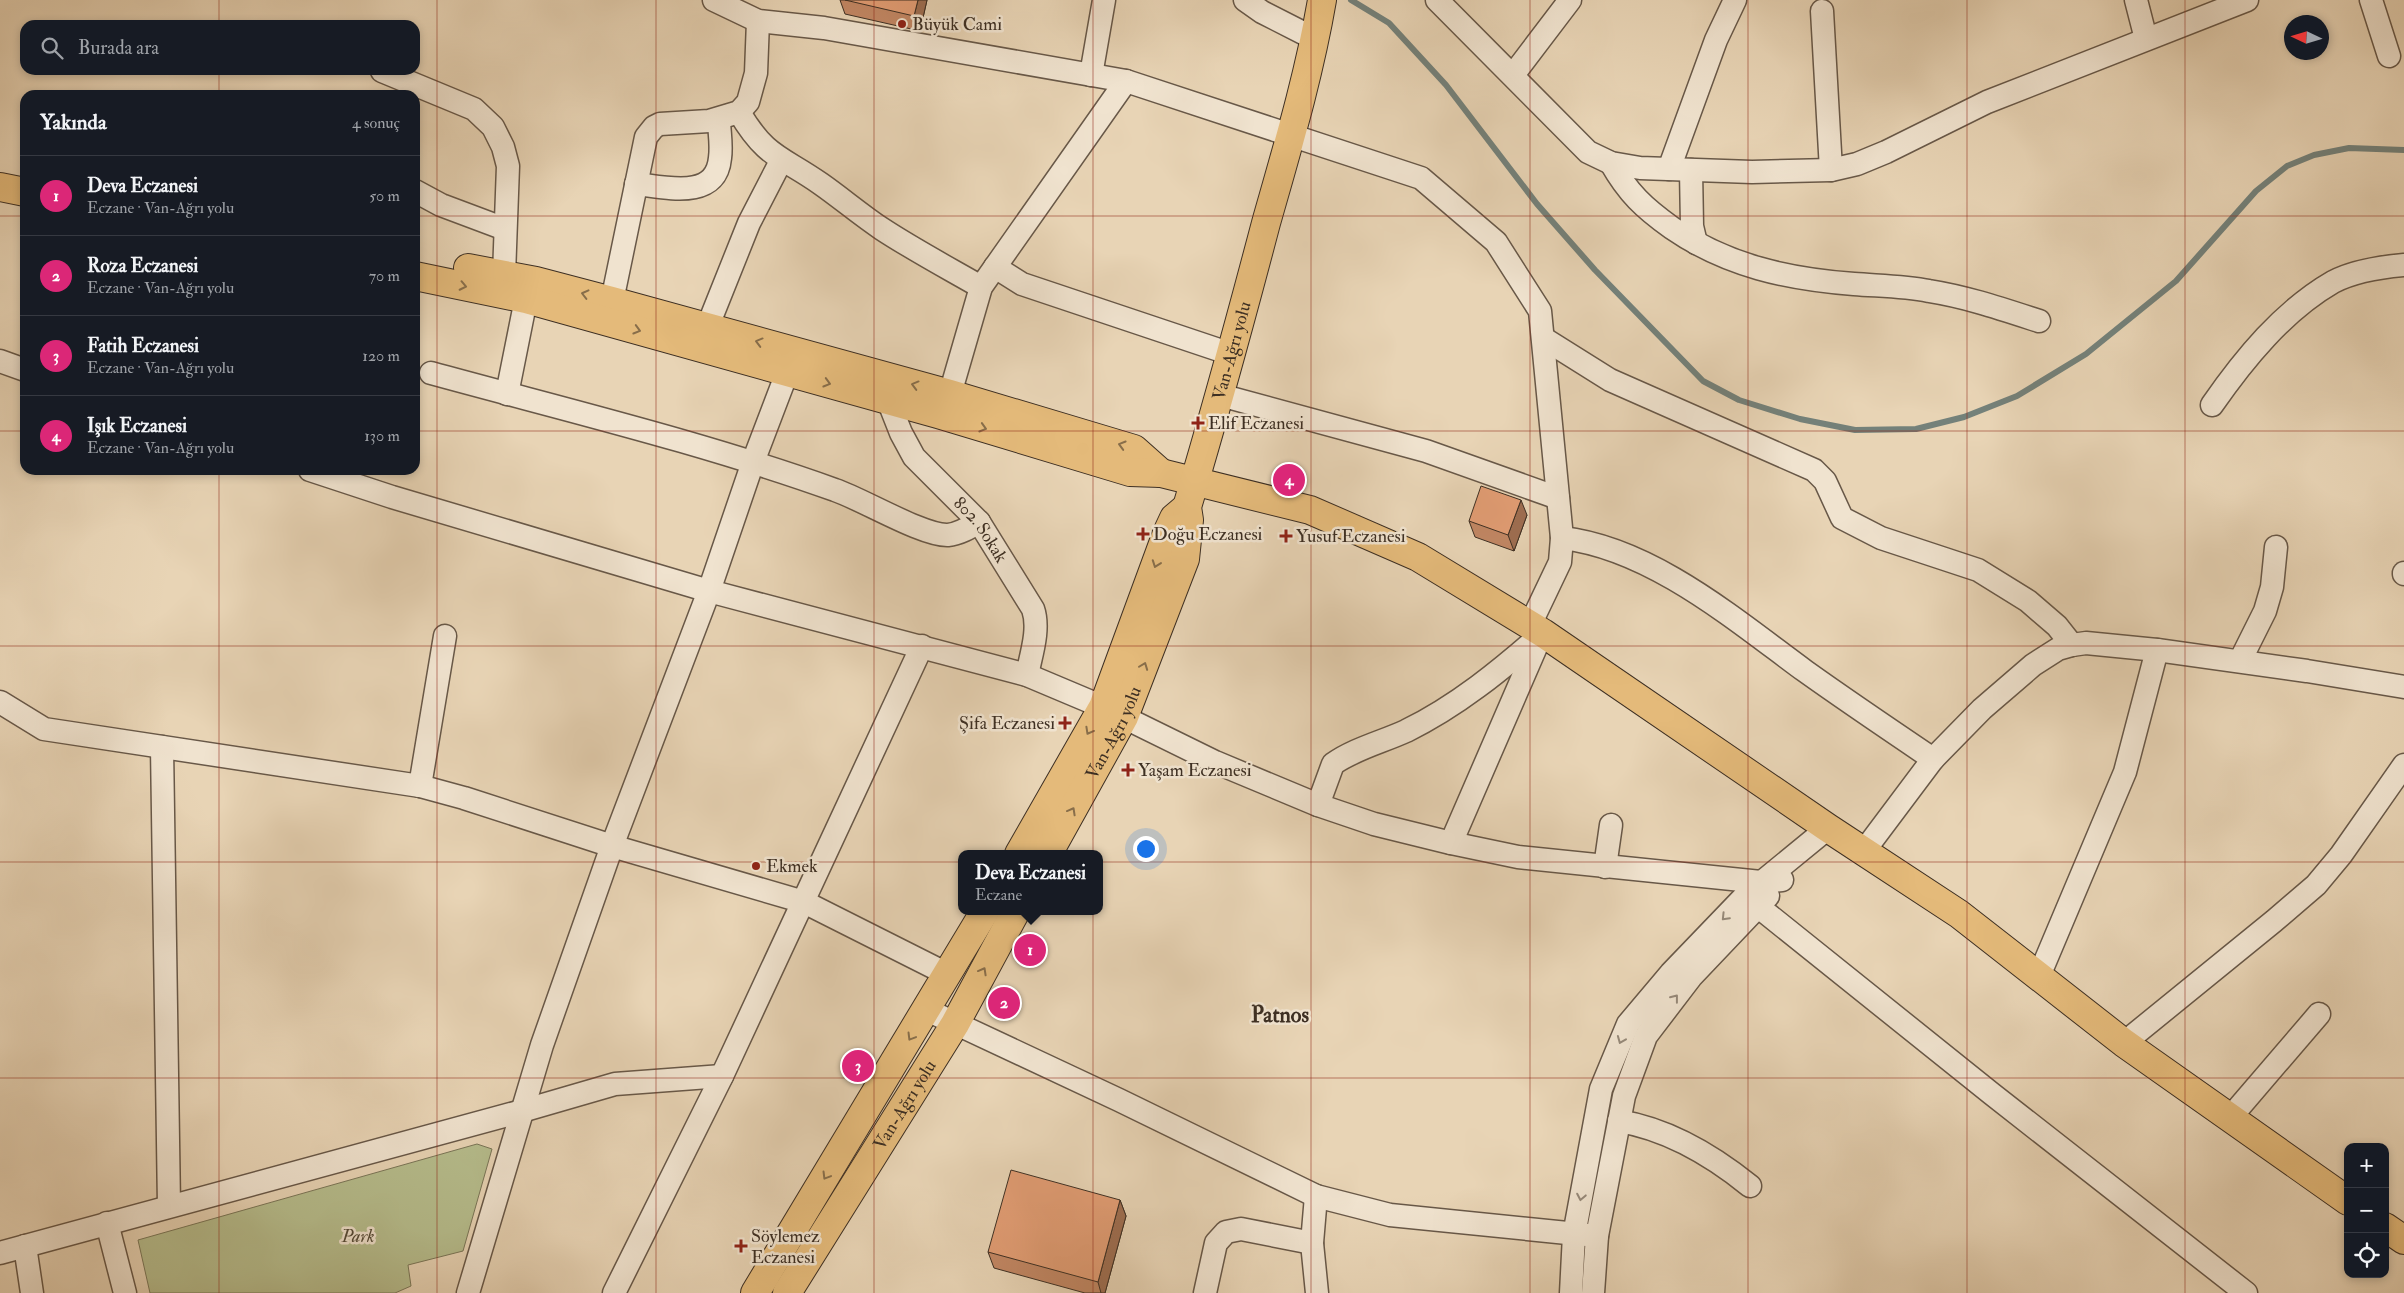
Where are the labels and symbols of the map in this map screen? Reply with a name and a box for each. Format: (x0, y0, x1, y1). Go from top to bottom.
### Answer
place label: Büyük Cami (912, 13, 1002, 36)
north arrow (2284, 15, 2329, 60)
marker: Büyük Cami (896, 18, 908, 30)
one-way arrow (458, 280, 467, 290)
one-way arrow (581, 289, 590, 300)
street label: Van-Ağrı yolu (1208, 299, 1257, 403)
one-way arrow (633, 324, 642, 335)
one-way arrow (754, 337, 763, 348)
one-way arrow (823, 378, 831, 388)
one-way arrow (911, 380, 920, 391)
place label: Elif Eczanesi (1208, 412, 1304, 435)
marker: Elif Eczanesi (1192, 417, 1204, 429)
one-way arrow (979, 422, 987, 432)
one-way arrow (1118, 441, 1126, 451)
pin: 4 (1273, 461, 1305, 499)
street label: 802. Sokak (948, 492, 1013, 568)
place label: Doğu Eczanesi (1153, 523, 1263, 546)
place label: Yusuf Eczanesi (1296, 525, 1406, 548)
marker: Doğu Eczanesi (1137, 528, 1149, 540)
marker: Yusuf Eczanesi (1280, 530, 1292, 542)
one-way arrow (1152, 559, 1162, 568)
one-way arrow (1138, 662, 1148, 671)
street label: Van-Ağrı yolu (1081, 683, 1147, 783)
place label: Şifa Eczanesi (959, 712, 1055, 735)
marker: Şifa Eczanesi (1059, 717, 1071, 729)
one-way arrow (1085, 726, 1095, 735)
place label: Yaşam Eczanesi (1138, 759, 1252, 782)
marker: Yaşam Eczanesi (1122, 764, 1134, 776)
one-way arrow (1066, 807, 1076, 816)
your location (1133, 836, 1159, 862)
place label: Ekmek (766, 855, 818, 878)
marker: Ekmek (750, 860, 762, 872)
one-way arrow (1722, 911, 1731, 920)
pin: 1 (1014, 931, 1046, 969)
one-way arrow (977, 967, 987, 976)
pin: 2 (988, 984, 1020, 1022)
one-way arrow (1669, 995, 1677, 1004)
district label: Patnos (1251, 1001, 1309, 1029)
one-way arrow (907, 1032, 917, 1041)
one-way arrow (1617, 1036, 1627, 1044)
pin: 3 (842, 1047, 874, 1085)
street label: Van-Ağrı yolu (868, 1056, 942, 1154)
one-way arrow (823, 1171, 833, 1180)
one-way arrow (1577, 1193, 1587, 1201)
park label: Park (340, 1225, 375, 1248)
place label: Söylemez Eczanesi (751, 1225, 820, 1269)
marker: Söylemez Eczanesi (735, 1240, 747, 1252)

